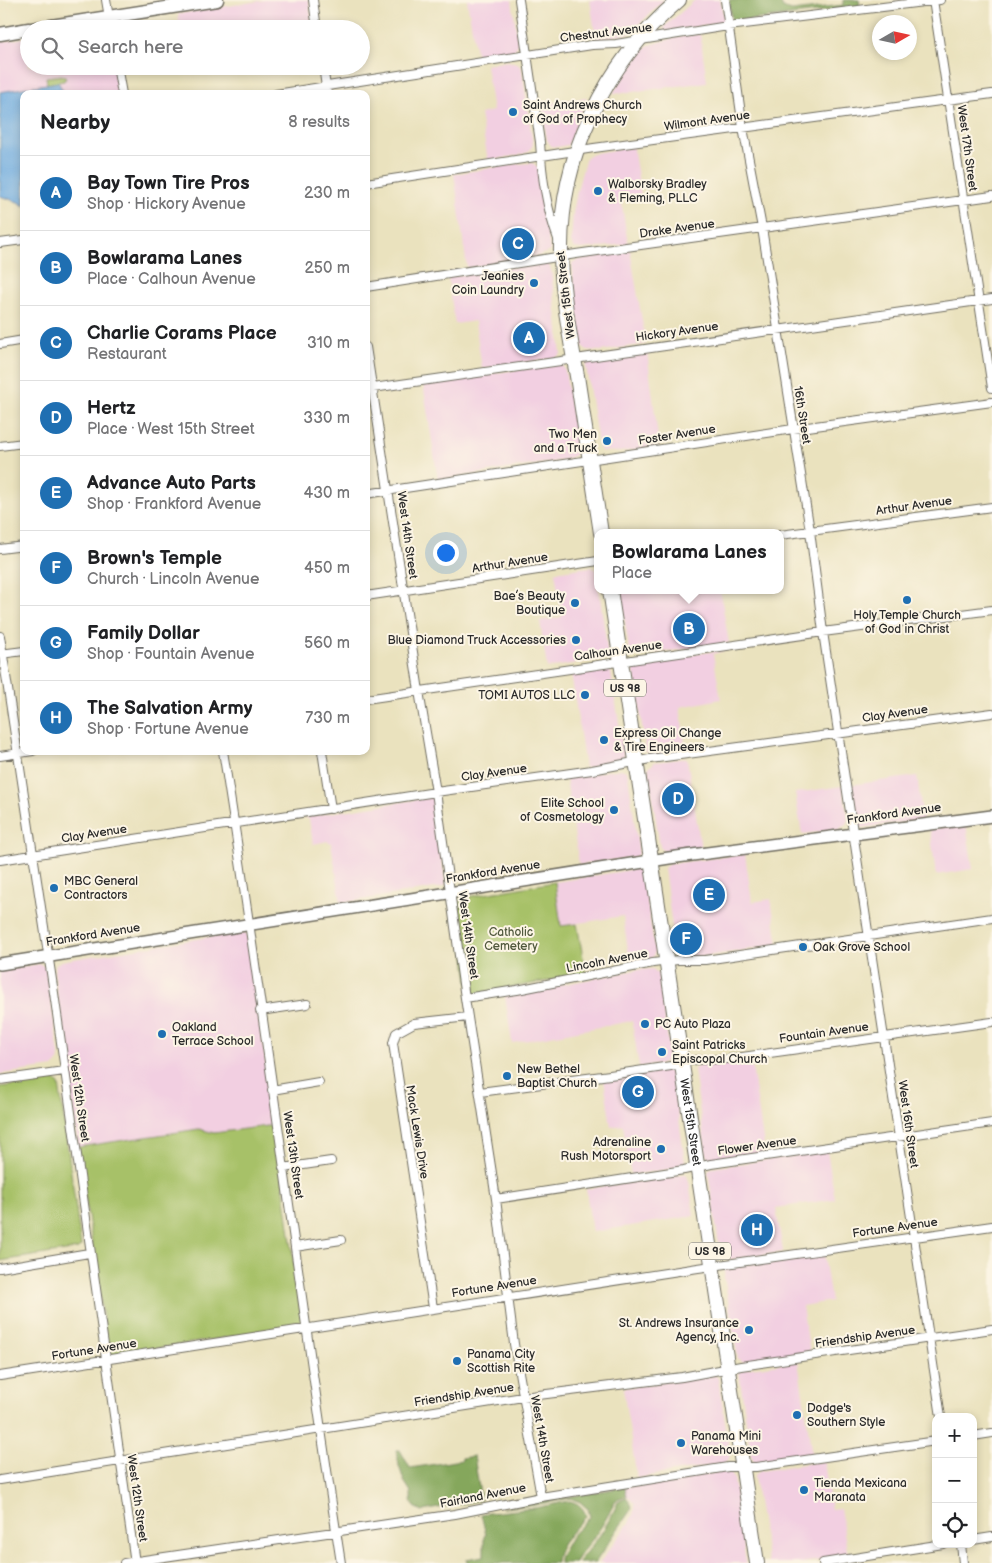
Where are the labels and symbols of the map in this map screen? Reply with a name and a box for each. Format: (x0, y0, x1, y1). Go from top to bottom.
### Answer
north arrow (872, 15, 917, 60)
street label: Chestnut Avenue (559, 20, 653, 46)
place label: Saint Andrews Church of God of Prophecy (523, 98, 642, 127)
street label: West 17th Street (954, 104, 981, 192)
marker: Saint Andrews Church of God of Prophecy (507, 106, 519, 118)
street label: Wilmont Avenue (663, 108, 751, 134)
place label: Walborsky Bradley & Fleming, PLLC (608, 177, 707, 206)
marker: Walborsky Bradley & Fleming, PLLC (592, 185, 604, 197)
street label: Drake Avenue (638, 216, 716, 242)
pin: C (502, 225, 534, 263)
street label: West 15th Street (553, 250, 579, 340)
place label: Jeanies Coin Laundry (452, 269, 525, 298)
marker: Jeanies Coin Laundry (528, 277, 540, 289)
pin: A (513, 319, 545, 357)
street label: Hickory Avenue (635, 319, 719, 345)
street label: 16th Street (790, 385, 814, 445)
street label: Foster Avenue (637, 422, 717, 448)
place label: Two Men and a Truck (534, 427, 597, 456)
marker: Two Men and a Truck (601, 435, 613, 447)
street label: West 14th Street (393, 490, 421, 580)
street label: Arthur Avenue (875, 493, 953, 519)
your location (433, 540, 459, 566)
street label: Arthur Avenue (471, 550, 549, 576)
place label: Bae’s Beauty Boutique (494, 589, 566, 618)
marker: Holy Temple Church of God in Christ (901, 594, 913, 606)
marker: Bae’s Beauty Boutique (569, 597, 581, 609)
place label: Holy Temple Church of God in Christ (853, 608, 961, 637)
pin: B (673, 610, 705, 648)
place label: Blue Diamond Truck Accessories (387, 633, 566, 648)
marker: Blue Diamond Truck Accessories (570, 634, 582, 646)
street label: Calhoun Avenue (573, 637, 663, 665)
road number: US 98 (604, 680, 646, 696)
place label: TOMI AUTOS LLC (478, 688, 575, 703)
marker: TOMI AUTOS LLC (579, 689, 591, 701)
street label: Clay Avenue (861, 702, 929, 726)
place label: Express Oil Change & Tire Engineers (614, 726, 721, 755)
marker: Express Oil Change & Tire Engineers (598, 734, 610, 746)
street label: Clay Avenue (460, 761, 528, 785)
pin: D (662, 780, 694, 818)
place label: Elite School of Cosmetology (520, 796, 605, 825)
street label: Frankford Avenue (846, 800, 942, 828)
marker: Elite School of Cosmetology (608, 804, 620, 816)
street label: Clay Avenue (60, 821, 128, 847)
street label: Frankford Avenue (445, 857, 541, 887)
place label: MBC General Contractors (64, 874, 138, 903)
pin: E (693, 876, 725, 914)
marker: MBC General Contractors (48, 882, 60, 894)
street label: West 14th Street (454, 890, 482, 980)
street label: Frankford Avenue (45, 920, 141, 950)
pin: F (670, 920, 702, 958)
park label: Catholic Cemetery (484, 925, 538, 954)
place label: Oak Grove School (813, 940, 910, 955)
marker: Oak Grove School (797, 941, 809, 953)
street label: Lincoln Avenue (565, 946, 649, 976)
place label: PC Auto Plaza (655, 1017, 731, 1032)
marker: PC Auto Plaza (639, 1018, 651, 1030)
street label: Fountain Avenue (778, 1019, 870, 1047)
place label: Oakland Terrace School (172, 1020, 253, 1049)
marker: Oakland Terrace School (156, 1028, 168, 1040)
place label: Saint Patricks Episcopal Church (672, 1038, 768, 1067)
marker: Saint Patricks Episcopal Church (656, 1046, 668, 1058)
street label: West 12th Street (65, 1053, 93, 1143)
place label: New Bethel Baptist Church (517, 1062, 597, 1091)
marker: New Bethel Baptist Church (501, 1070, 513, 1082)
pin: G (622, 1073, 654, 1111)
street label: West 15th Street (677, 1077, 705, 1167)
street label: West 16th Street (894, 1079, 922, 1169)
street label: Mack Lewis Drive (402, 1084, 432, 1180)
street label: West 13th Street (279, 1110, 307, 1200)
street label: Flower Avenue (717, 1133, 797, 1159)
place label: Adrenaline Rush Motorsport (561, 1135, 651, 1164)
marker: Adrenaline Rush Motorsport (655, 1143, 667, 1155)
pin: H (741, 1211, 773, 1249)
street label: Fortune Avenue (851, 1215, 939, 1241)
road number: US 98 (689, 1242, 731, 1260)
street label: Fortune Avenue (450, 1273, 538, 1301)
place label: St. Andrews Insurance Agency, Inc. (619, 1316, 739, 1345)
street label: Friendship Avenue (814, 1323, 916, 1351)
marker: St. Andrews Insurance Agency, Inc. (743, 1324, 755, 1336)
street label: Fortune Avenue (50, 1336, 138, 1364)
place label: Panama City Scottish Rite (467, 1347, 535, 1376)
marker: Panama City Scottish Rite (451, 1355, 463, 1367)
street label: Friendship Avenue (413, 1380, 515, 1410)
street label: West 14th Street (527, 1394, 557, 1484)
place label: Dodge's Southern Style (807, 1401, 885, 1430)
marker: Dodge's Southern Style (791, 1409, 803, 1421)
place label: Panama Mini Warehouses (691, 1429, 761, 1458)
marker: Panama Mini Warehouses (675, 1437, 687, 1449)
street label: West 12th Street (123, 1453, 151, 1543)
place label: Tienda Mexicana Maranata (814, 1476, 907, 1505)
street label: Fairland Avenue (439, 1480, 527, 1512)
marker: Tienda Mexicana Maranata (798, 1484, 810, 1496)

